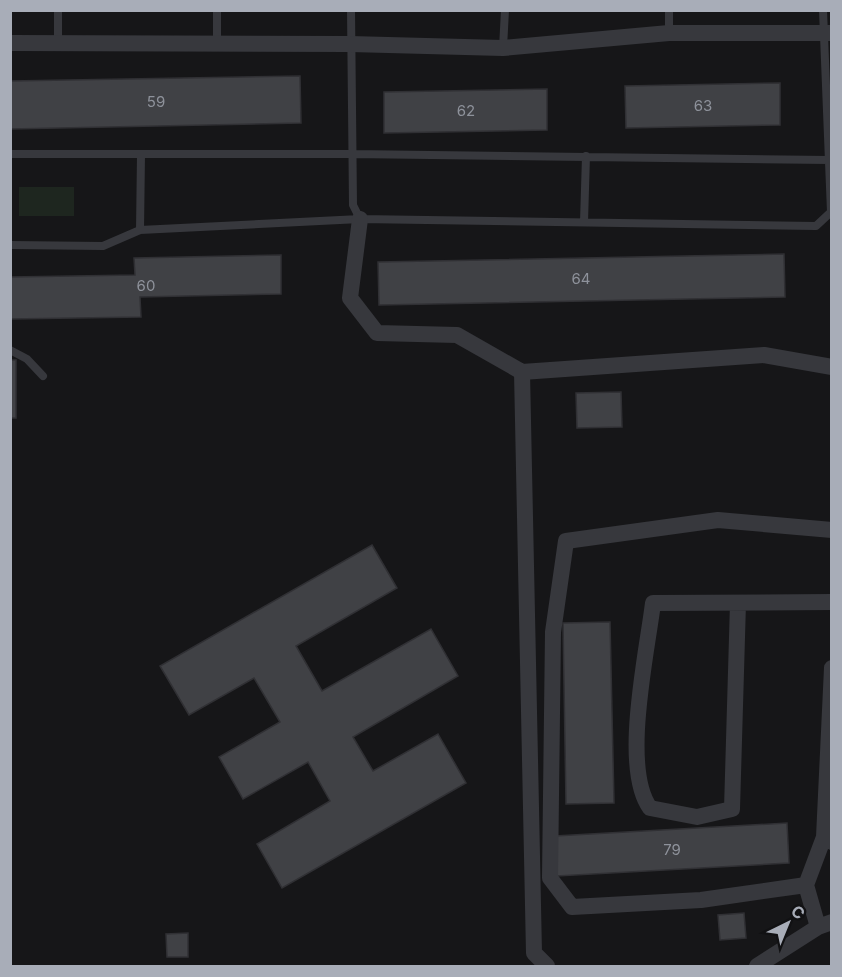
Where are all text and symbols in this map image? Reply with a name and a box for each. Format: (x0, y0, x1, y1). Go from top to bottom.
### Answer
house number: 59 (147, 92, 165, 111)
house number: 63 (694, 96, 712, 115)
house number: 62 (457, 101, 475, 120)
house number: 64 (572, 269, 591, 288)
house number: 60 (137, 276, 155, 295)
house number: 79 (663, 840, 681, 859)
north arrow (758, 893, 818, 953)
text: С (787, 901, 809, 923)

